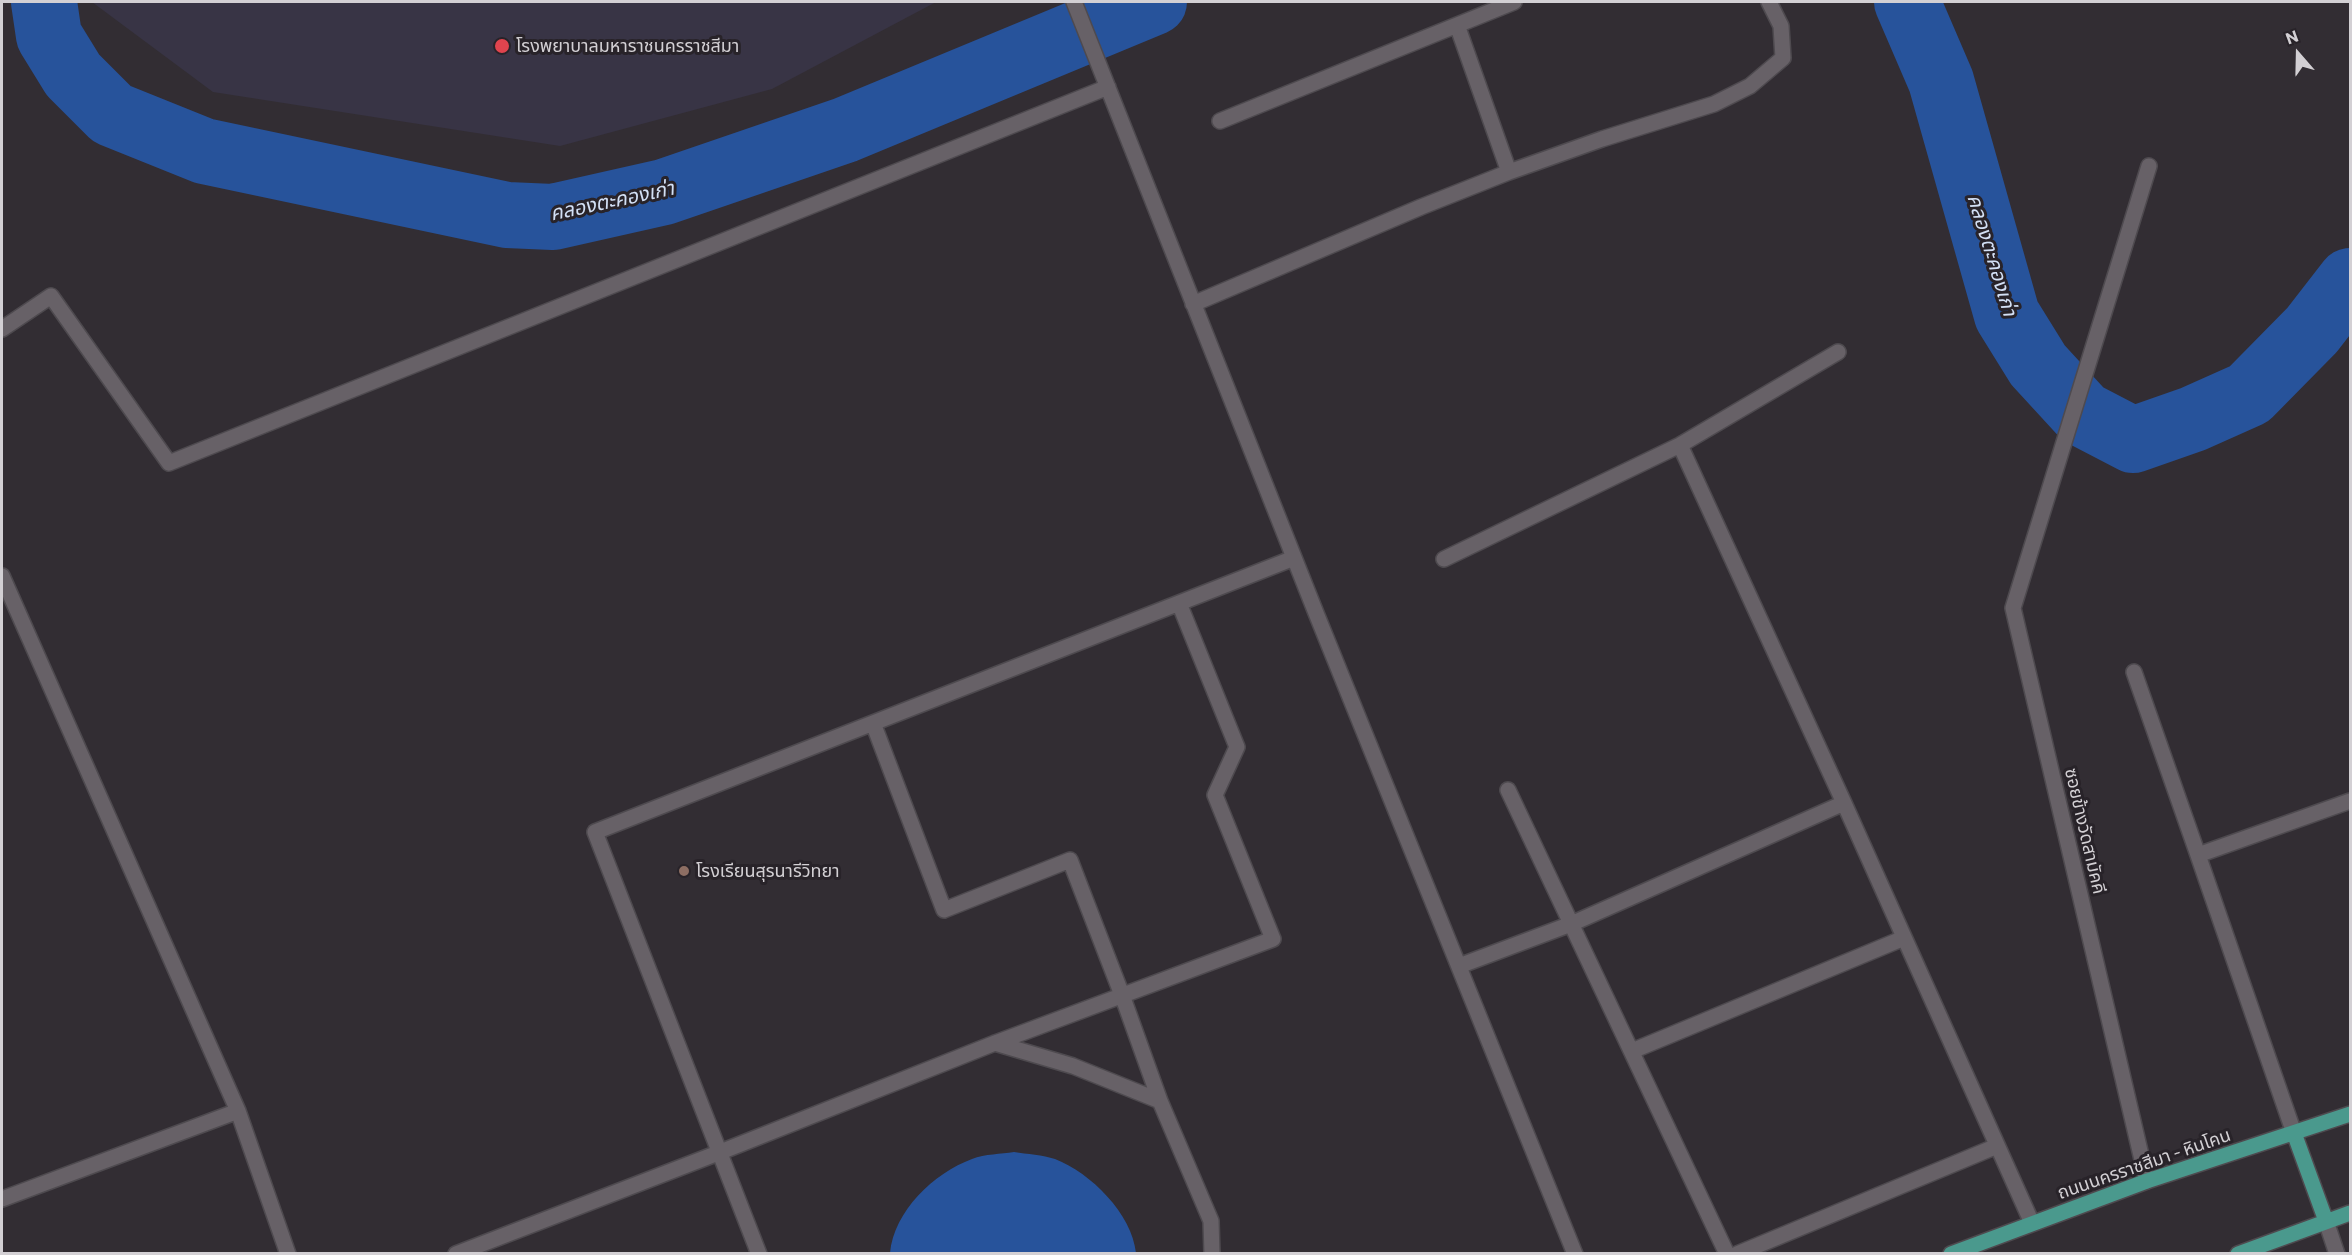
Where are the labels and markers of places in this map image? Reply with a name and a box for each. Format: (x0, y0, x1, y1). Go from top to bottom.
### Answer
place label: โรงพยาบาลมหาราชนครราชสีมา (516, 35, 739, 57)
marker: โรงพยาบาลมหาราชนครราชสีมา (493, 37, 511, 55)
place label: โรงเรียนสุรนารีวิทยา (696, 860, 839, 882)
marker: โรงเรียนสุรนารีวิทยา (677, 864, 691, 878)

